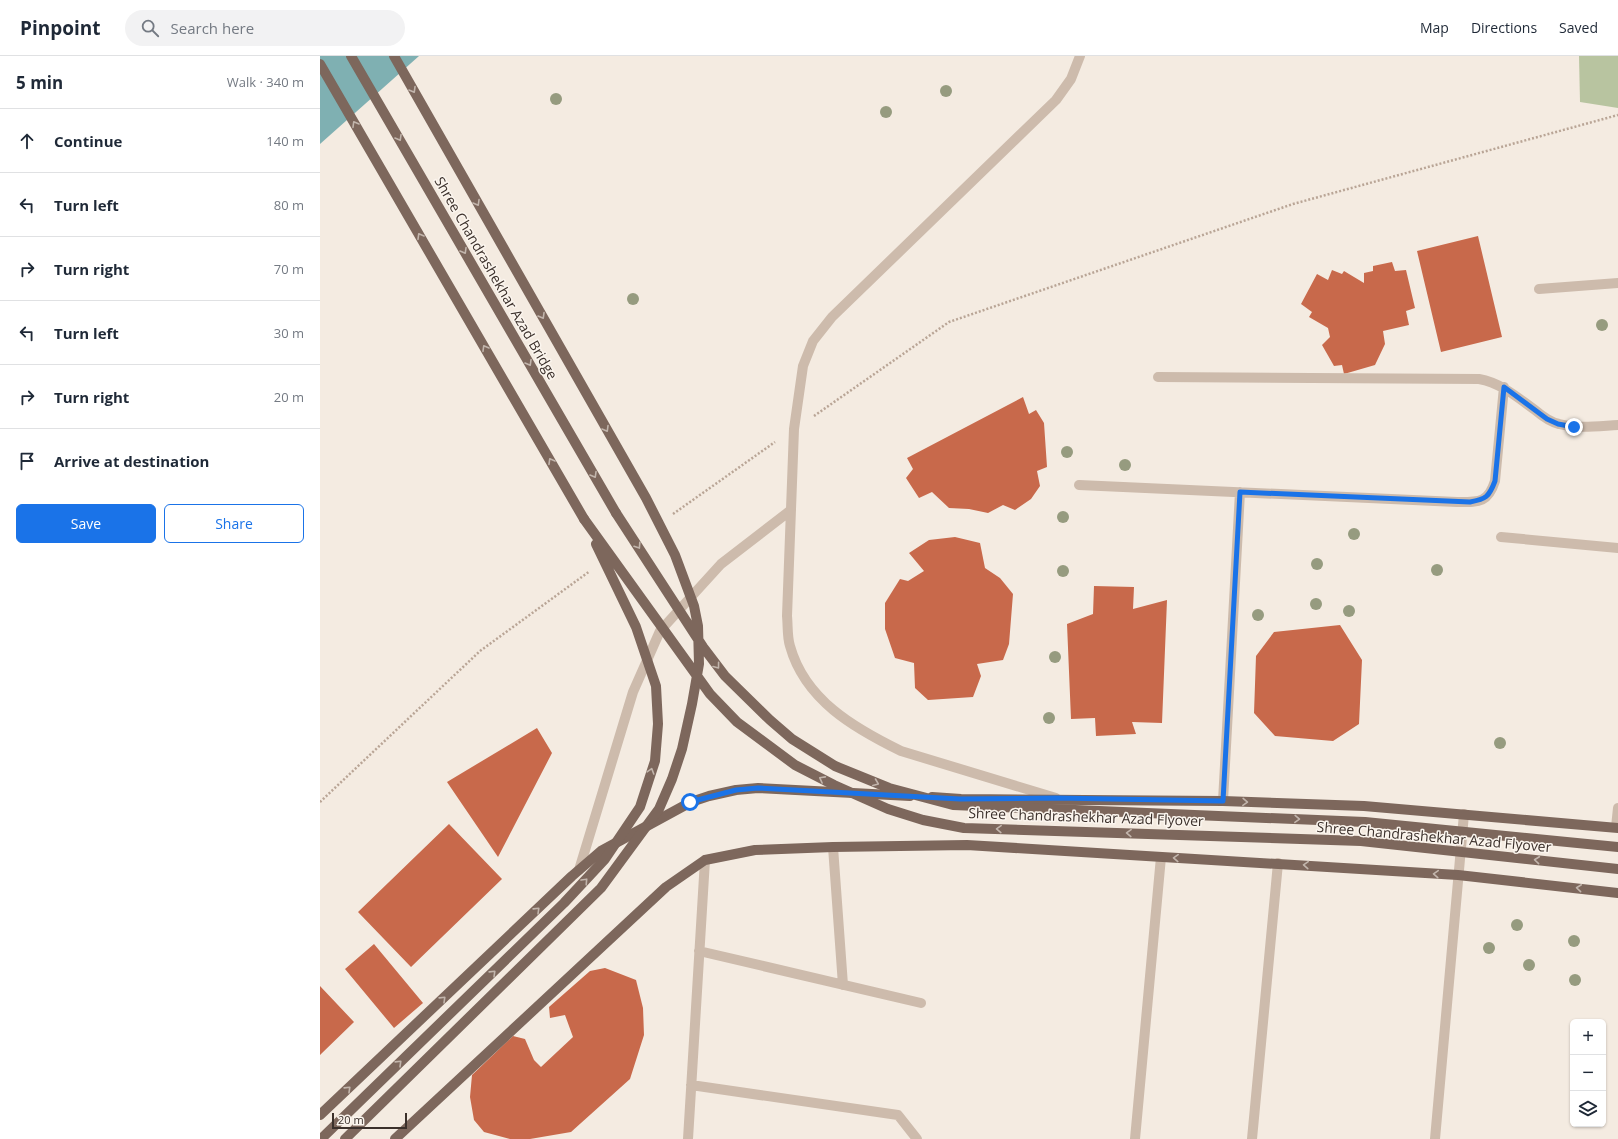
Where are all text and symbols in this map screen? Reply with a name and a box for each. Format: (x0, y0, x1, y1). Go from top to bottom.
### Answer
search box (125, 10, 405, 46)
text: Pinpoint (20, 15, 101, 41)
icon: search (139, 17, 161, 39)
text: Search here (171, 18, 254, 38)
text: Map (1420, 18, 1449, 37)
text: Directions (1471, 18, 1537, 37)
text: Saved (1559, 18, 1598, 37)
text: 5 min (16, 71, 63, 94)
text: Walk · 340 m (227, 73, 304, 91)
one-way arrow (408, 86, 415, 93)
one-way arrow (352, 121, 359, 128)
icon: ahead (16, 130, 38, 152)
text: Continue (54, 131, 122, 151)
text: 140 m (266, 132, 304, 150)
one-way arrow (394, 134, 401, 141)
street label: Shree Chandrashekhar Azad Bridge (430, 173, 563, 383)
icon: left (16, 194, 38, 216)
text: Turn left (54, 195, 119, 215)
text: 80 m (274, 196, 304, 214)
one-way arrow (473, 199, 480, 206)
one-way arrow (417, 233, 424, 240)
one-way arrow (459, 247, 466, 254)
icon: right (16, 258, 38, 280)
text: Turn right (54, 259, 129, 279)
text: 70 m (274, 260, 304, 278)
one-way arrow (537, 312, 544, 319)
icon: left (16, 322, 38, 344)
text: Turn left (54, 323, 119, 343)
text: 30 m (274, 324, 304, 342)
one-way arrow (483, 345, 490, 352)
one-way arrow (525, 359, 532, 366)
icon: right (16, 386, 38, 408)
text: Turn right (54, 387, 129, 407)
text: 20 m (274, 388, 304, 406)
route end (1565, 418, 1583, 436)
one-way arrow (601, 425, 608, 432)
icon: arrive (16, 450, 38, 472)
text: Arrive at destination (54, 451, 209, 471)
one-way arrow (548, 458, 555, 465)
one-way arrow (590, 471, 597, 478)
button: Save (16, 504, 156, 543)
button: Share (164, 504, 304, 543)
one-way arrow (633, 542, 640, 549)
one-way arrow (712, 662, 720, 669)
one-way arrow (646, 768, 655, 775)
one-way arrow (818, 776, 826, 784)
one-way arrow (873, 778, 880, 786)
route start (681, 793, 699, 811)
one-way arrow (1242, 797, 1248, 806)
street label: Shree Chandrashekhar Azad Flyover (968, 803, 1204, 830)
one-way arrow (1294, 815, 1300, 823)
street label: Shree Chandrashekhar Azad Flyover (1316, 817, 1552, 856)
one-way arrow (996, 824, 1002, 833)
one-way arrow (1126, 829, 1132, 837)
one-way arrow (1173, 854, 1179, 862)
one-way arrow (1534, 856, 1541, 865)
one-way arrow (1303, 861, 1309, 870)
one-way arrow (1433, 869, 1439, 878)
one-way arrow (580, 878, 588, 886)
one-way arrow (1576, 884, 1582, 893)
one-way arrow (532, 907, 540, 914)
one-way arrow (488, 970, 496, 977)
one-way arrow (438, 996, 446, 1004)
map controls (1570, 1019, 1606, 1127)
button: + (1570, 1019, 1606, 1055)
button: − (1570, 1055, 1606, 1091)
one-way arrow (394, 1060, 402, 1068)
one-way arrow (343, 1086, 351, 1093)
button: layers (1570, 1091, 1606, 1127)
scale bar (332, 1111, 407, 1130)
text: 20 m (338, 1112, 364, 1127)

